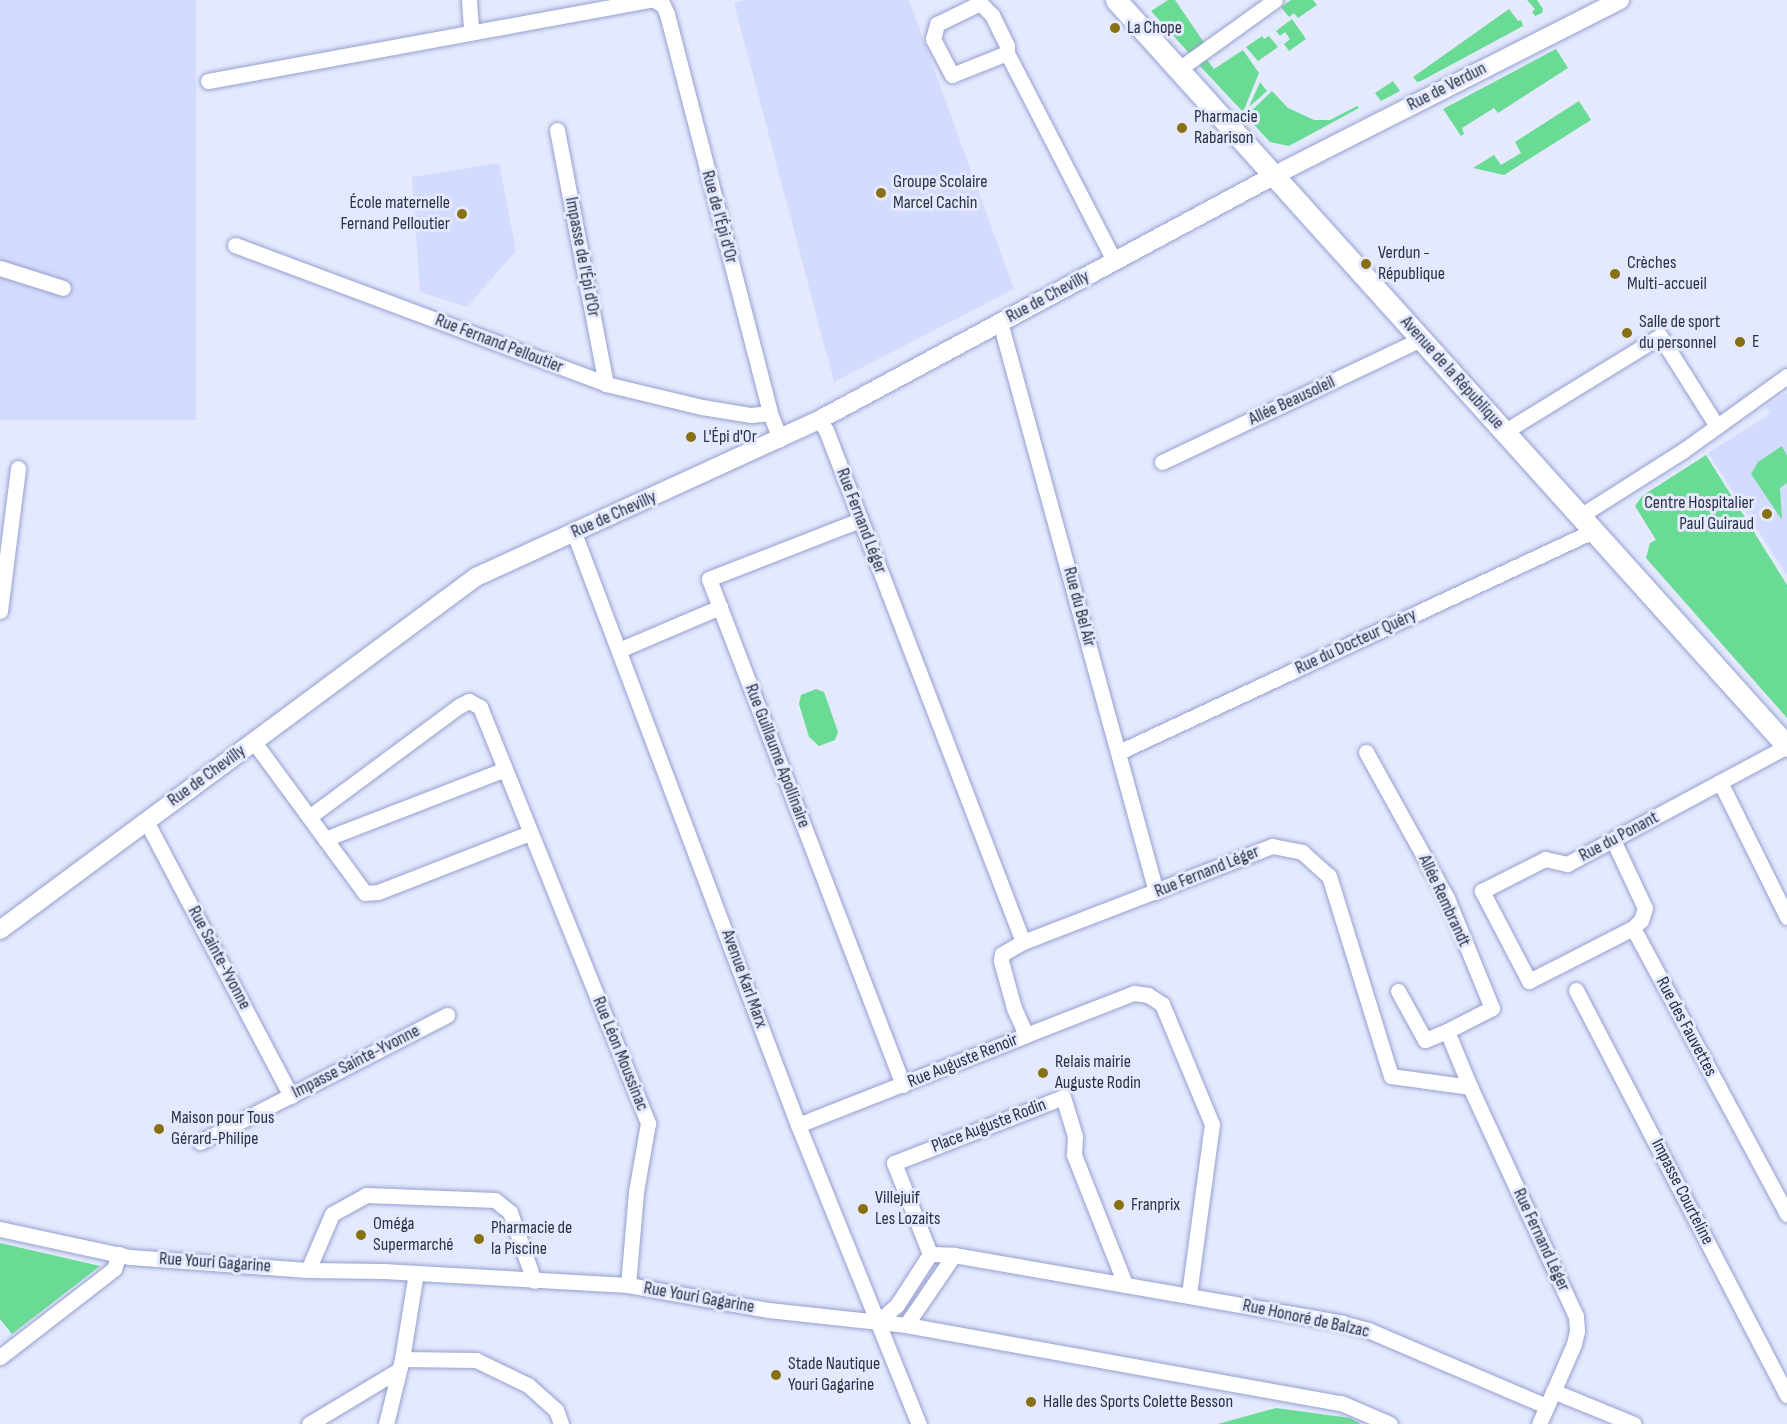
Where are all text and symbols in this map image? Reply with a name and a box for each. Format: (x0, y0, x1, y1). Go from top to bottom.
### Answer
place label: La Chope (1127, 17, 1182, 39)
marker: La Chope (1108, 21, 1122, 35)
street label: Rue de Verdun (1404, 58, 1490, 116)
place label: Pharmacie Rabarison (1194, 107, 1258, 150)
marker: Pharmacie Rabarison (1175, 121, 1189, 135)
street label: Rue de l'Épi d'Or (696, 168, 742, 266)
place label: Groupe Scolaire Marcel Cachin (893, 172, 987, 214)
marker: Groupe Scolaire Marcel Cachin (874, 186, 888, 200)
place label: École maternelle Fernand Pelloutier (341, 193, 450, 236)
street label: Impasse de l'Épi d'Or (560, 195, 604, 319)
marker: École maternelle Fernand Pelloutier (455, 207, 469, 221)
place label: Verdun - République (1378, 243, 1445, 286)
place label: Crèches Multi-accueil (1627, 253, 1707, 296)
marker: Verdun - République (1359, 257, 1373, 271)
street label: Rue de Chevilly (1003, 266, 1093, 328)
marker: Crèches Multi-accueil (1608, 267, 1622, 281)
street label: Rue Fernand Pelloutier (432, 310, 566, 378)
street label: Avenue de la République (1396, 312, 1508, 434)
place label: Salle de sport du personnel (1639, 312, 1720, 354)
marker: Salle de sport du personnel (1620, 326, 1634, 340)
place label: E (1752, 331, 1759, 353)
marker: E (1733, 335, 1747, 349)
street label: Allée Beausoleil (1245, 372, 1339, 430)
place label: L'Épi d'Or (703, 426, 757, 448)
marker: L'Épi d'Or (684, 430, 698, 444)
street label: Rue Fernand Léger (831, 465, 891, 577)
street label: Rue de Chevilly (568, 487, 660, 543)
place label: Centre Hospitalier Paul Guiraud (1644, 493, 1754, 536)
marker: Centre Hospitalier Paul Guiraud (1758, 505, 1776, 523)
street label: Rue du Bel Air (1058, 565, 1100, 649)
street label: Rue du Docteur Quéry (1292, 604, 1420, 680)
street label: Rue Guillaume Apollinaire (740, 681, 814, 831)
street label: Rue de Chevilly (164, 741, 250, 811)
street label: Rue du Ponant (1576, 807, 1662, 867)
street label: Rue Fernand Léger (1152, 841, 1262, 903)
street label: Allée Rembrandt (1413, 852, 1475, 950)
street label: Rue Sainte-Yvonne (183, 903, 255, 1013)
street label: Avenue Karl Marx (716, 927, 772, 1031)
street label: Rue des Fauvettes (1651, 974, 1721, 1080)
street label: Rue Léon Moussinac (587, 994, 653, 1114)
street label: Impasse Sainte-Yvonne (289, 1020, 423, 1104)
street label: Rue Auguste Renoir (905, 1029, 1021, 1093)
place label: Relais mairie Auguste Rodin (1055, 1052, 1141, 1094)
marker: Relais mairie Auguste Rodin (1036, 1066, 1050, 1080)
street label: Place Auguste Rodin (929, 1094, 1049, 1158)
place label: Maison pour Tous Gérard-Philipe (171, 1108, 275, 1150)
marker: Maison pour Tous Gérard-Philipe (152, 1122, 166, 1136)
street label: Impasse Courteline (1646, 1135, 1718, 1249)
street label: Rue Fernand Léger (1508, 1185, 1574, 1295)
place label: Villejuif Les Lozaits (875, 1188, 940, 1230)
place label: Franprix (1131, 1194, 1180, 1216)
marker: Franprix (1112, 1198, 1126, 1212)
marker: Villejuif Les Lozaits (856, 1202, 870, 1216)
place label: Oméga Supermarché (373, 1214, 454, 1256)
place label: Pharmacie de la Piscine (491, 1218, 572, 1260)
marker: Oméga Supermarché (354, 1228, 368, 1242)
marker: Pharmacie de la Piscine (472, 1232, 486, 1246)
street label: Rue Youri Gagarine (158, 1248, 272, 1278)
street label: Rue Youri Gagarine (642, 1278, 756, 1318)
street label: Rue Honoré de Balzac (1241, 1295, 1371, 1343)
place label: Stade Nautique Youri Gagarine (788, 1354, 880, 1396)
marker: Stade Nautique Youri Gagarine (769, 1368, 783, 1382)
place label: Halle des Sports Colette Besson (1043, 1391, 1233, 1413)
marker: Halle des Sports Colette Besson (1024, 1395, 1038, 1409)

